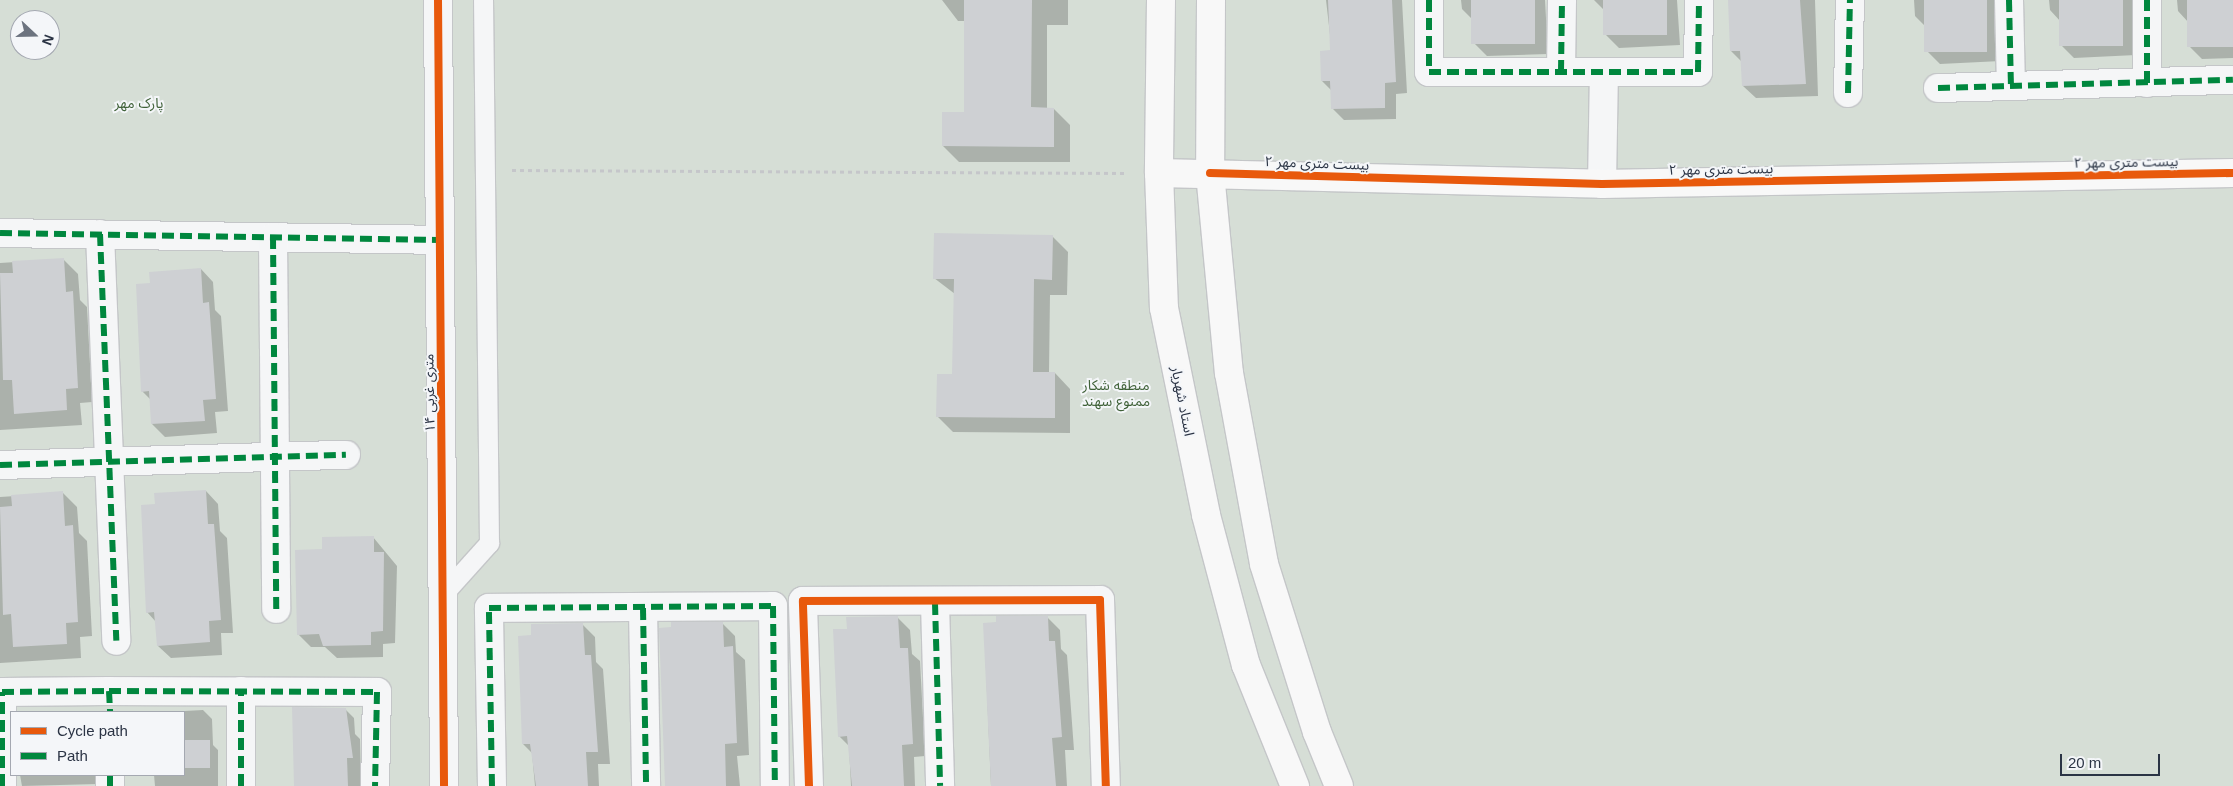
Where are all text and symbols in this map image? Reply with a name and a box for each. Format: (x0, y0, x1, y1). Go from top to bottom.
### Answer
north arrow (10, 10, 60, 60)
text: N (39, 32, 57, 48)
park label: پارک مهر (115, 95, 163, 111)
street label: بیست متری مهر ۲ (1264, 153, 1370, 173)
street label: بیست متری مهر ۲ (2074, 153, 2178, 171)
street label: بیست متری مهر ۲ (1669, 160, 1773, 178)
street label: ۱۴ متری غربی (420, 353, 438, 433)
street label: استاد شهریار (1168, 365, 1198, 437)
park label: منطقه شکار ممنوع سهند (1082, 377, 1150, 410)
legend (10, 711, 185, 776)
text: Cycle path (57, 722, 128, 739)
scale bar (2063, 744, 2163, 776)
text: Path (57, 747, 88, 764)
text: 20 m (2068, 754, 2101, 771)

